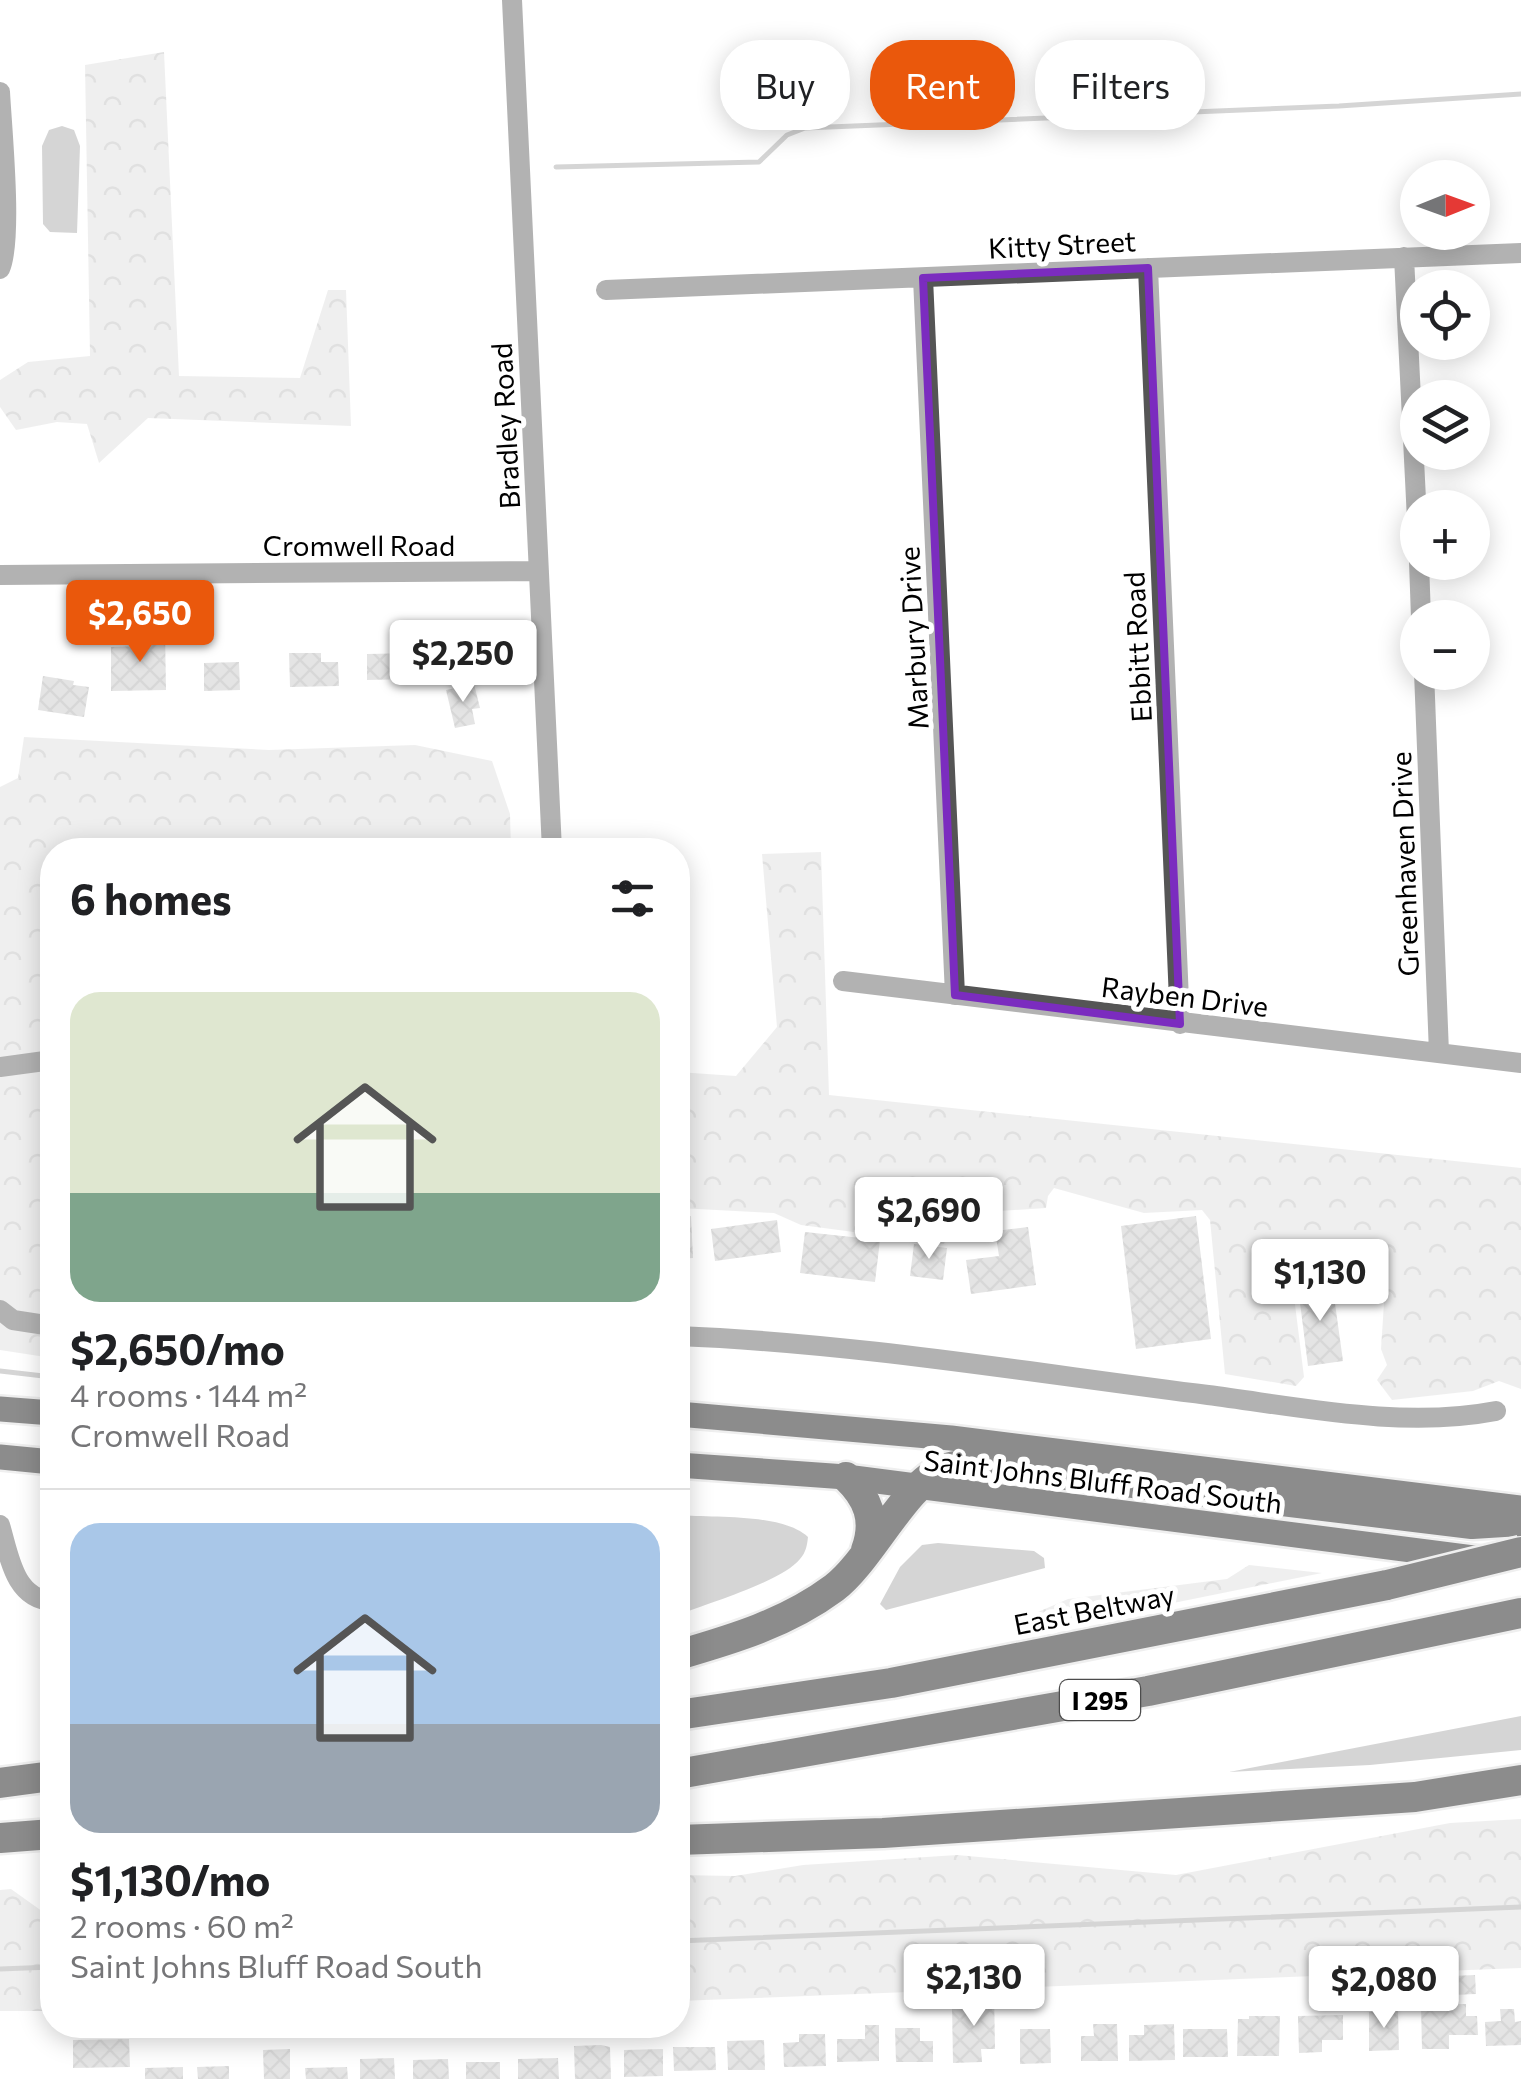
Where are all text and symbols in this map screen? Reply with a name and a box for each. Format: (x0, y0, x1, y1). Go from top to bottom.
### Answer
chip: Buy (720, 40, 850, 130)
chip: Rent (870, 40, 1015, 130)
chip: Filters (1035, 40, 1205, 130)
north arrow (1400, 160, 1490, 250)
map controls (1400, 160, 1490, 690)
street label: Kitty Street (987, 223, 1137, 265)
button: locate (1400, 270, 1490, 360)
street label: Bradley Road (484, 342, 526, 510)
button: layers (1400, 380, 1490, 470)
button: + (1400, 490, 1490, 580)
street label: Cromwell Road (263, 528, 455, 562)
street label: Marbury Drive (891, 546, 935, 730)
street label: Ebbitt Road (1116, 571, 1158, 723)
pin: $2,650 (59, 580, 221, 665)
text: $2,650 (88, 592, 192, 632)
button: − (1400, 600, 1490, 690)
pin: $2,250 (382, 620, 544, 705)
text: $2,250 (412, 632, 514, 672)
street label: Greenhaven Drive (1383, 751, 1425, 977)
icon: filters (605, 871, 660, 926)
text: 6 homes (70, 872, 232, 924)
street label: Rayben Drive (1100, 969, 1270, 1023)
icon: home (275, 1057, 455, 1237)
pin: $2,690 (848, 1177, 1010, 1262)
text: $2,690 (877, 1189, 981, 1229)
pin: $1,130 (1239, 1239, 1401, 1324)
text: $1,130 (1274, 1251, 1366, 1291)
text: $2,650/mo (70, 1322, 285, 1374)
text: 4 rooms · 144 m² (70, 1374, 307, 1414)
text: Cromwell Road (70, 1414, 290, 1454)
street label: Saint Johns Bluff Road South (922, 1442, 1284, 1520)
street label: East Beltway (1011, 1577, 1177, 1641)
icon: home (275, 1588, 455, 1768)
road number: I 295 (1060, 1680, 1140, 1720)
text: $1,130/mo (70, 1853, 270, 1905)
text: 2 rooms · 60 m² (70, 1905, 294, 1945)
pin: $2,130 (893, 1944, 1055, 2029)
text: Saint Johns Bluff Road South (70, 1945, 483, 1985)
pin: $2,080 (1303, 1946, 1465, 2031)
text: $2,130 (926, 1956, 1022, 1996)
text: $2,080 (1331, 1958, 1437, 1998)

